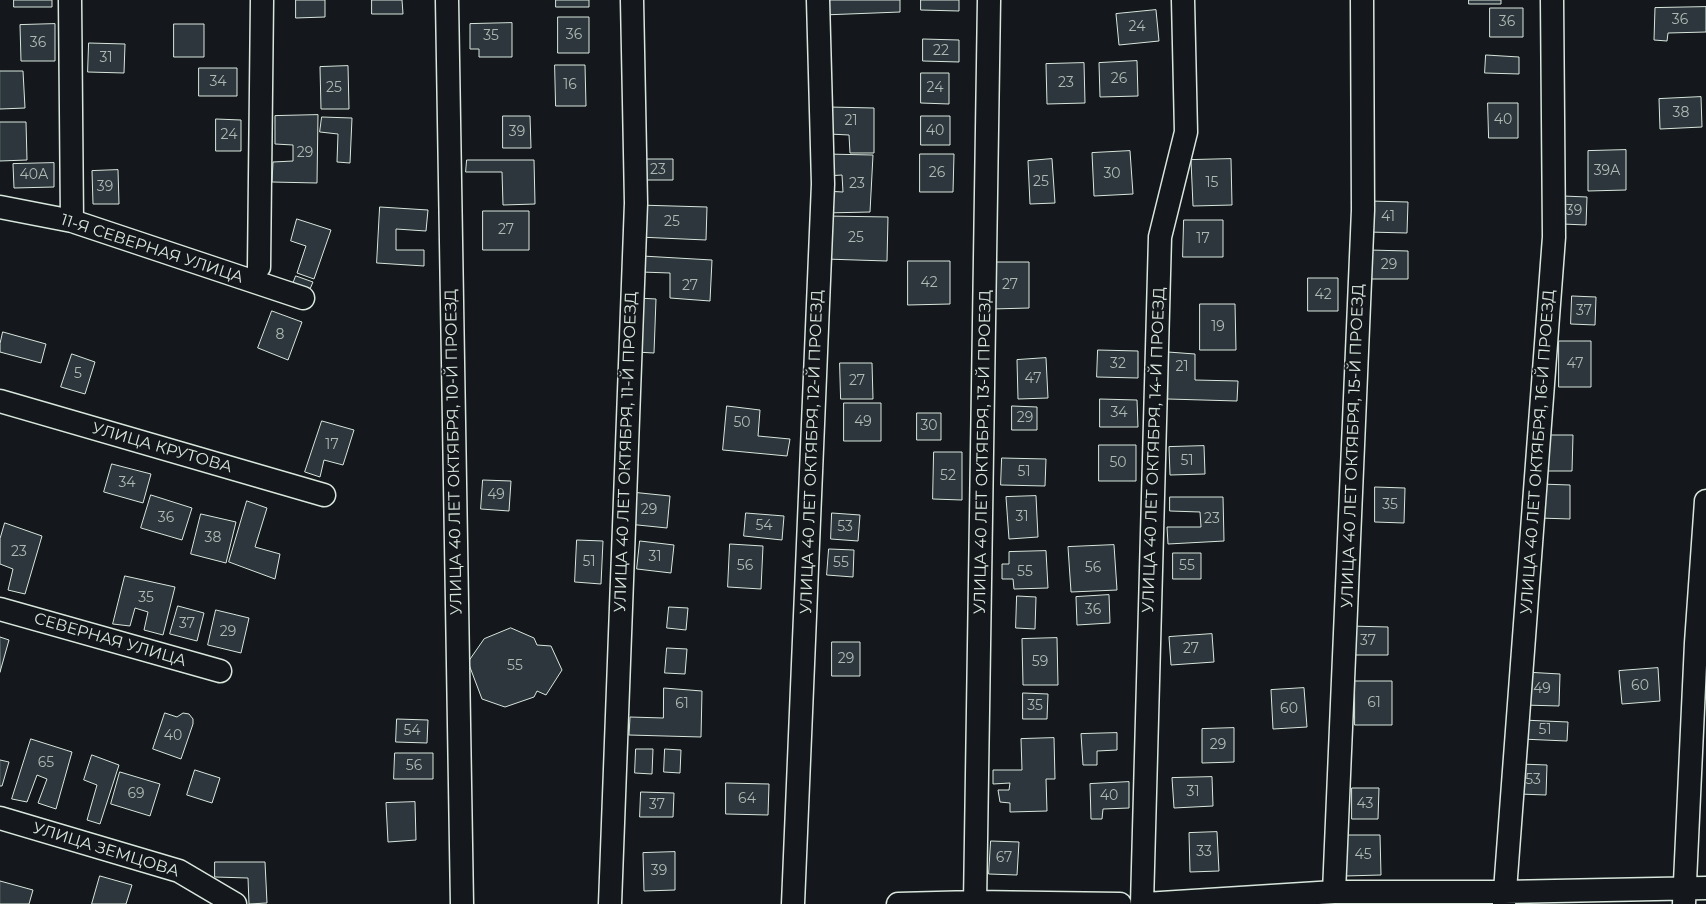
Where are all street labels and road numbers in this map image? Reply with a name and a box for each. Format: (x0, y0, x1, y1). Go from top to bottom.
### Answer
street label: 11-Я СЕВЕРНАЯ УЛИЦА (58, 210, 246, 288)
street label: УЛИЦА 40 ЛЕТ ОКТЯБРЯ, 15-Й ПРОЕЗД (1338, 284, 1368, 608)
street label: УЛИЦА 40 ЛЕТ ОКТЯБРЯ, 14-Й ПРОЕЗД (1139, 287, 1169, 613)
street label: УЛИЦА 40 ЛЕТ ОКТЯБРЯ, 10-Й ПРОЕЗД (442, 289, 466, 615)
street label: УЛИЦА 40 ЛЕТ ОКТЯБРЯ, 16-Й ПРОЕЗД (1517, 289, 1559, 615)
street label: УЛИЦА 40 ЛЕТ ОКТЯБРЯ, 12-Й ПРОЕЗД (797, 290, 827, 614)
street label: УЛИЦА 40 ЛЕТ ОКТЯБРЯ, 13-Й ПРОЕЗД (971, 290, 995, 614)
street label: УЛИЦА 40 ЛЕТ ОКТЯБРЯ, 11-Й ПРОЕЗД (611, 291, 641, 613)
street label: УЛИЦА КРУТОВА (90, 419, 234, 477)
street label: СЕВЕРНАЯ УЛИЦА (32, 609, 188, 671)
street label: УЛИЦА ЗЕМЦОВА (30, 819, 182, 881)

